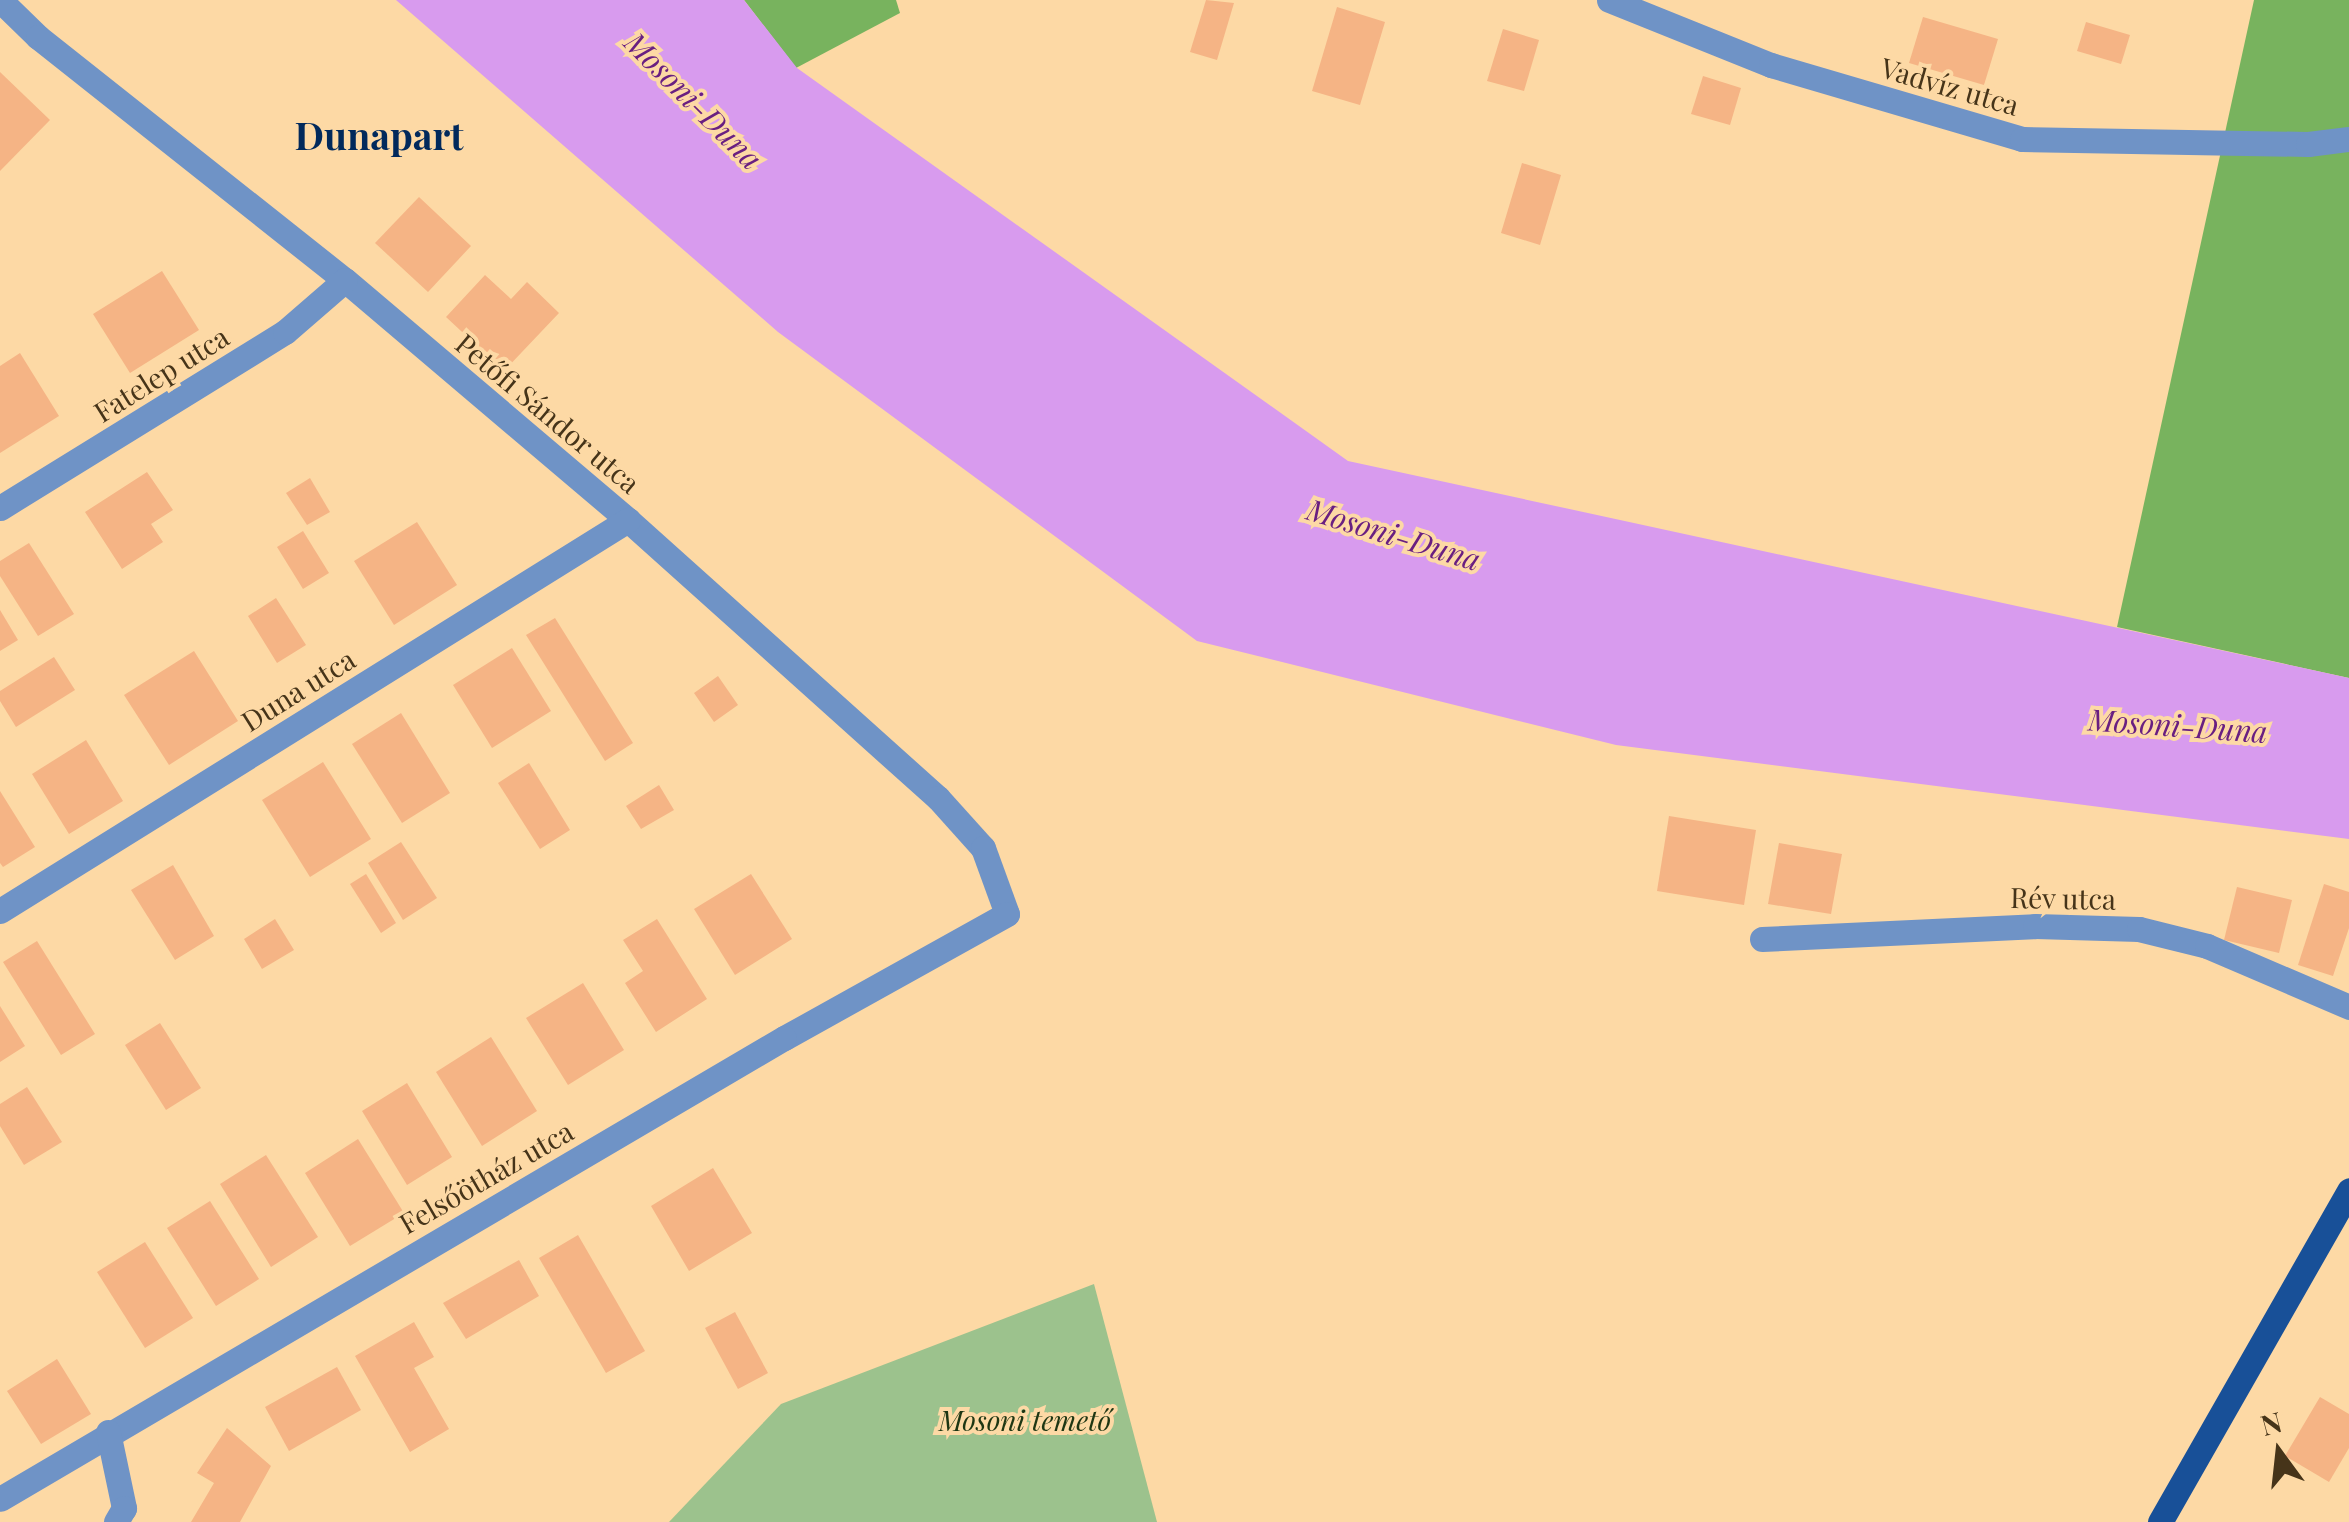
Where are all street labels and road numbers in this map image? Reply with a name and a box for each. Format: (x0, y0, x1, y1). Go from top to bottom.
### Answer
street label: Vadvíz utca (1877, 50, 2023, 122)
street label: Fatelep utca (87, 319, 235, 429)
street label: Petőfi Sándor utca (449, 326, 647, 500)
street label: Duna utca (235, 642, 361, 738)
street label: Rév utca (2009, 880, 2117, 916)
street label: Felsőötház utca (393, 1114, 579, 1240)

